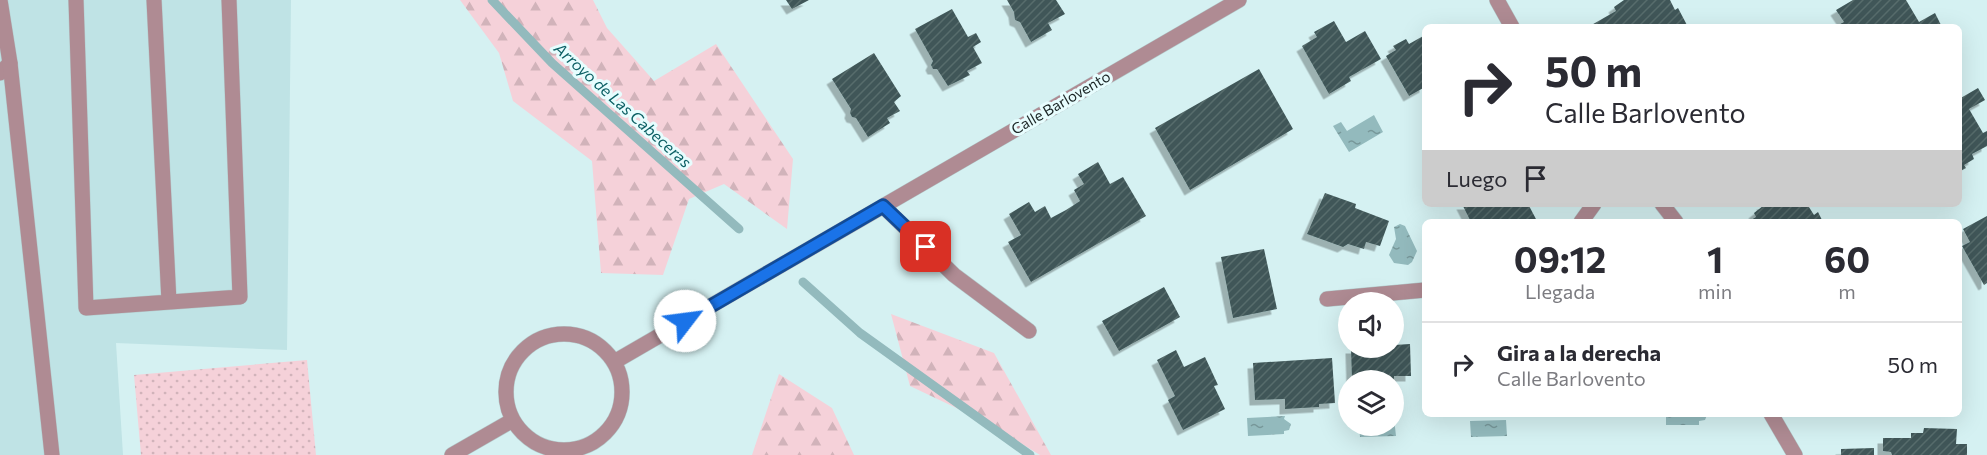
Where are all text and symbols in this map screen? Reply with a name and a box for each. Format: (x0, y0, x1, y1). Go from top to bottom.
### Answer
water label: Arroyo de Las Cabeceras (550, 38, 696, 171)
text: 50 m (1545, 44, 1642, 96)
icon: right (1446, 48, 1524, 126)
street label: Calle Barlovento (1008, 66, 1113, 138)
text: Calle Barlovento (1545, 96, 1746, 129)
icon: arrive (1519, 162, 1552, 195)
text: Luego (1446, 165, 1507, 192)
pin (900, 221, 951, 272)
icon: arrive (909, 230, 942, 263)
text: 09:12 (1514, 236, 1606, 280)
text: 1 (1707, 236, 1723, 280)
text: 60 (1824, 236, 1870, 280)
text: Llegada (1525, 279, 1595, 303)
text: min (1698, 279, 1732, 303)
text: m (1838, 279, 1856, 303)
position arrow (653, 289, 717, 353)
map controls (1338, 292, 1404, 436)
button: sound (1338, 292, 1404, 358)
text: Gira a la derecha (1497, 339, 1661, 366)
icon: right (1446, 348, 1479, 381)
text: 50 m (1888, 351, 1938, 378)
text: Calle Barlovento (1497, 366, 1646, 390)
button: layers (1338, 370, 1404, 436)

